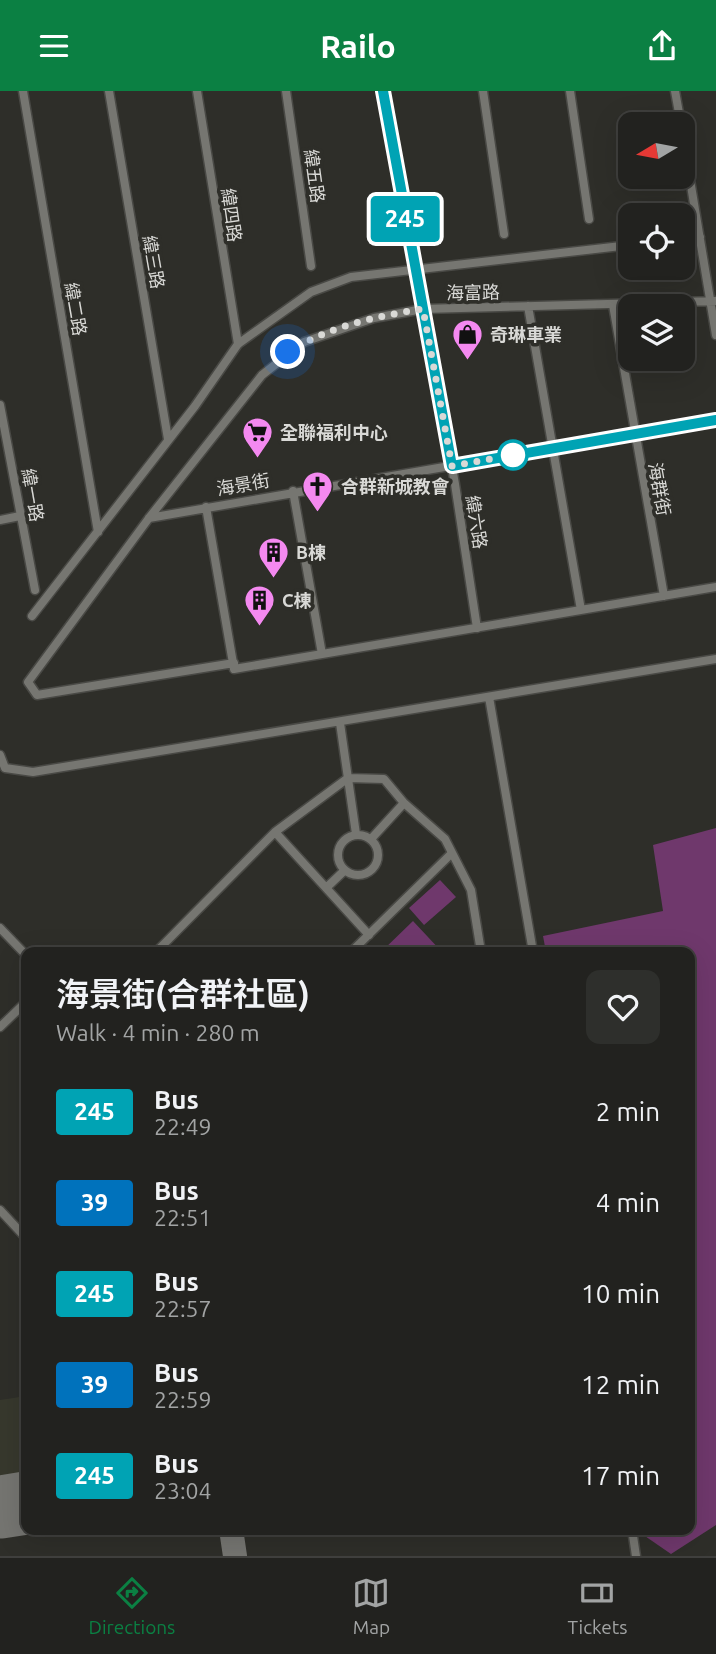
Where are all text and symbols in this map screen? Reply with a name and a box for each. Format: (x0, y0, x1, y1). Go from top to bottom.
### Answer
icon: menu (35, 27, 73, 65)
icon: share (643, 27, 681, 65)
text: Railo (320, 28, 396, 64)
north arrow (618, 112, 695, 189)
map controls (618, 112, 695, 371)
street label: 緯五路 (301, 148, 329, 204)
street label: 緯四路 (218, 187, 246, 243)
line badge: 245 (365, 196, 445, 242)
button: locate (618, 203, 695, 280)
text: 245 (385, 205, 425, 232)
street label: 緯三路 (139, 234, 169, 290)
street label: 緯二路 (61, 281, 91, 337)
street label: 海富路 (446, 282, 500, 302)
button: layers (618, 294, 695, 371)
shop icon: 奇琳車業 (450, 317, 484, 361)
place label: 奇琳車業 (490, 324, 562, 344)
your location (270, 334, 305, 369)
supermarket icon: 全聯福利中心 (240, 415, 274, 459)
place label: 全聯福利中心 (280, 422, 388, 442)
unlabelled marker (498, 440, 528, 470)
street label: 海群街 (645, 461, 675, 517)
street label: 緯一路 (18, 467, 48, 523)
street label: 海景街 (215, 469, 271, 499)
church icon: 合群新城教會 (301, 469, 335, 513)
place label: 合群新城教會 (341, 476, 450, 496)
street label: 緯六路 (463, 494, 491, 550)
building icon: B棟 (256, 535, 290, 579)
place label: B棟 (296, 542, 326, 562)
building icon: C棟 (242, 583, 276, 627)
place label: C棟 (282, 590, 312, 610)
button: heart (586, 970, 660, 1044)
text: 海景街(合群社區) (56, 975, 310, 1012)
text: Walk · 4 min · 280 m (56, 1020, 260, 1045)
text: Bus (154, 1085, 199, 1114)
text: 2 min (596, 1097, 660, 1126)
text: 245 (74, 1098, 115, 1125)
text: 22:49 (154, 1114, 212, 1139)
text: Bus (154, 1176, 199, 1205)
text: 4 min (596, 1188, 660, 1217)
text: 39 (81, 1189, 108, 1216)
text: 22:51 (154, 1205, 212, 1230)
text: Bus (154, 1267, 199, 1296)
text: 10 min (581, 1279, 660, 1308)
text: 245 (74, 1280, 115, 1307)
text: 22:57 (154, 1296, 212, 1321)
text: Bus (154, 1358, 199, 1387)
text: 12 min (581, 1370, 660, 1399)
text: 39 (81, 1371, 108, 1398)
text: 22:59 (154, 1387, 212, 1412)
text: Bus (154, 1449, 199, 1478)
text: 17 min (581, 1461, 660, 1490)
text: 245 (74, 1462, 115, 1489)
text: 23:04 (154, 1478, 212, 1503)
tab: Directions (89, 1574, 175, 1638)
tab: Map (352, 1574, 390, 1638)
tab: Tickets (568, 1574, 627, 1638)

